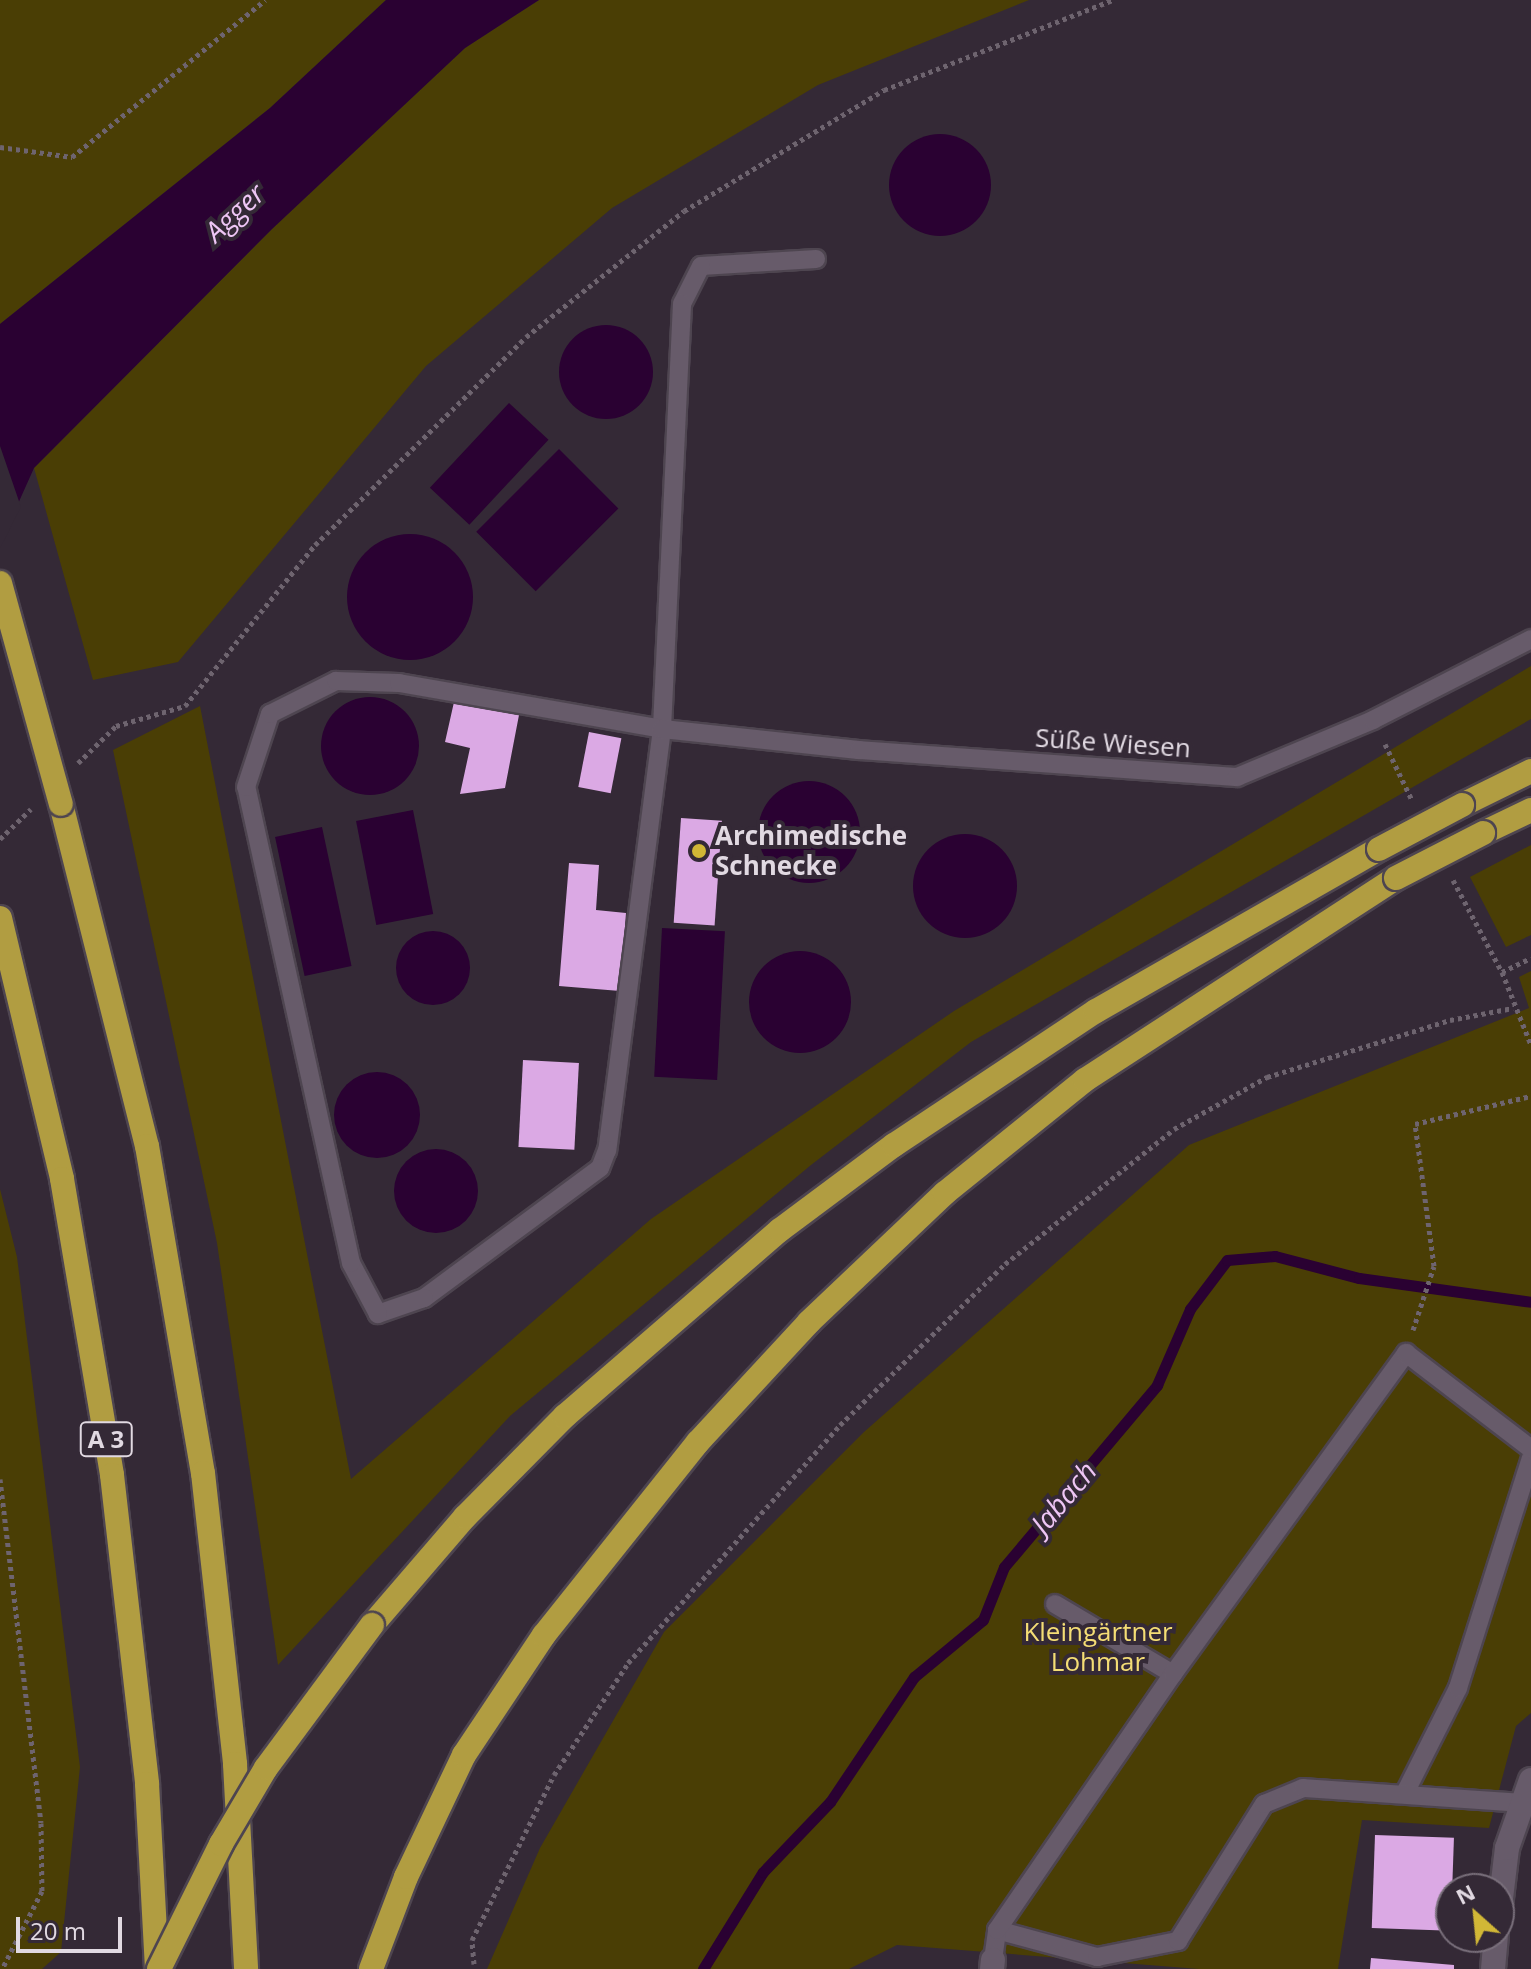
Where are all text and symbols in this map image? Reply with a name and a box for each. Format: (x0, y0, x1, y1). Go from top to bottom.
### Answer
water label: Agger (197, 176, 271, 248)
street label: Süße Wiesen (1034, 722, 1192, 764)
place label: Archimedische Schnecke (715, 820, 907, 882)
marker: Archimedische Schnecke (690, 842, 708, 860)
road number: A 3 (78, 1419, 134, 1459)
water label: Jabach (1023, 1454, 1103, 1540)
park label: Kleingärtner Lohmar (1023, 1616, 1173, 1678)
north arrow (1435, 1873, 1515, 1953)
text: N (1450, 1876, 1480, 1911)
scale bar (20, 1901, 126, 1951)
text: 20 m (30, 1914, 86, 1947)

